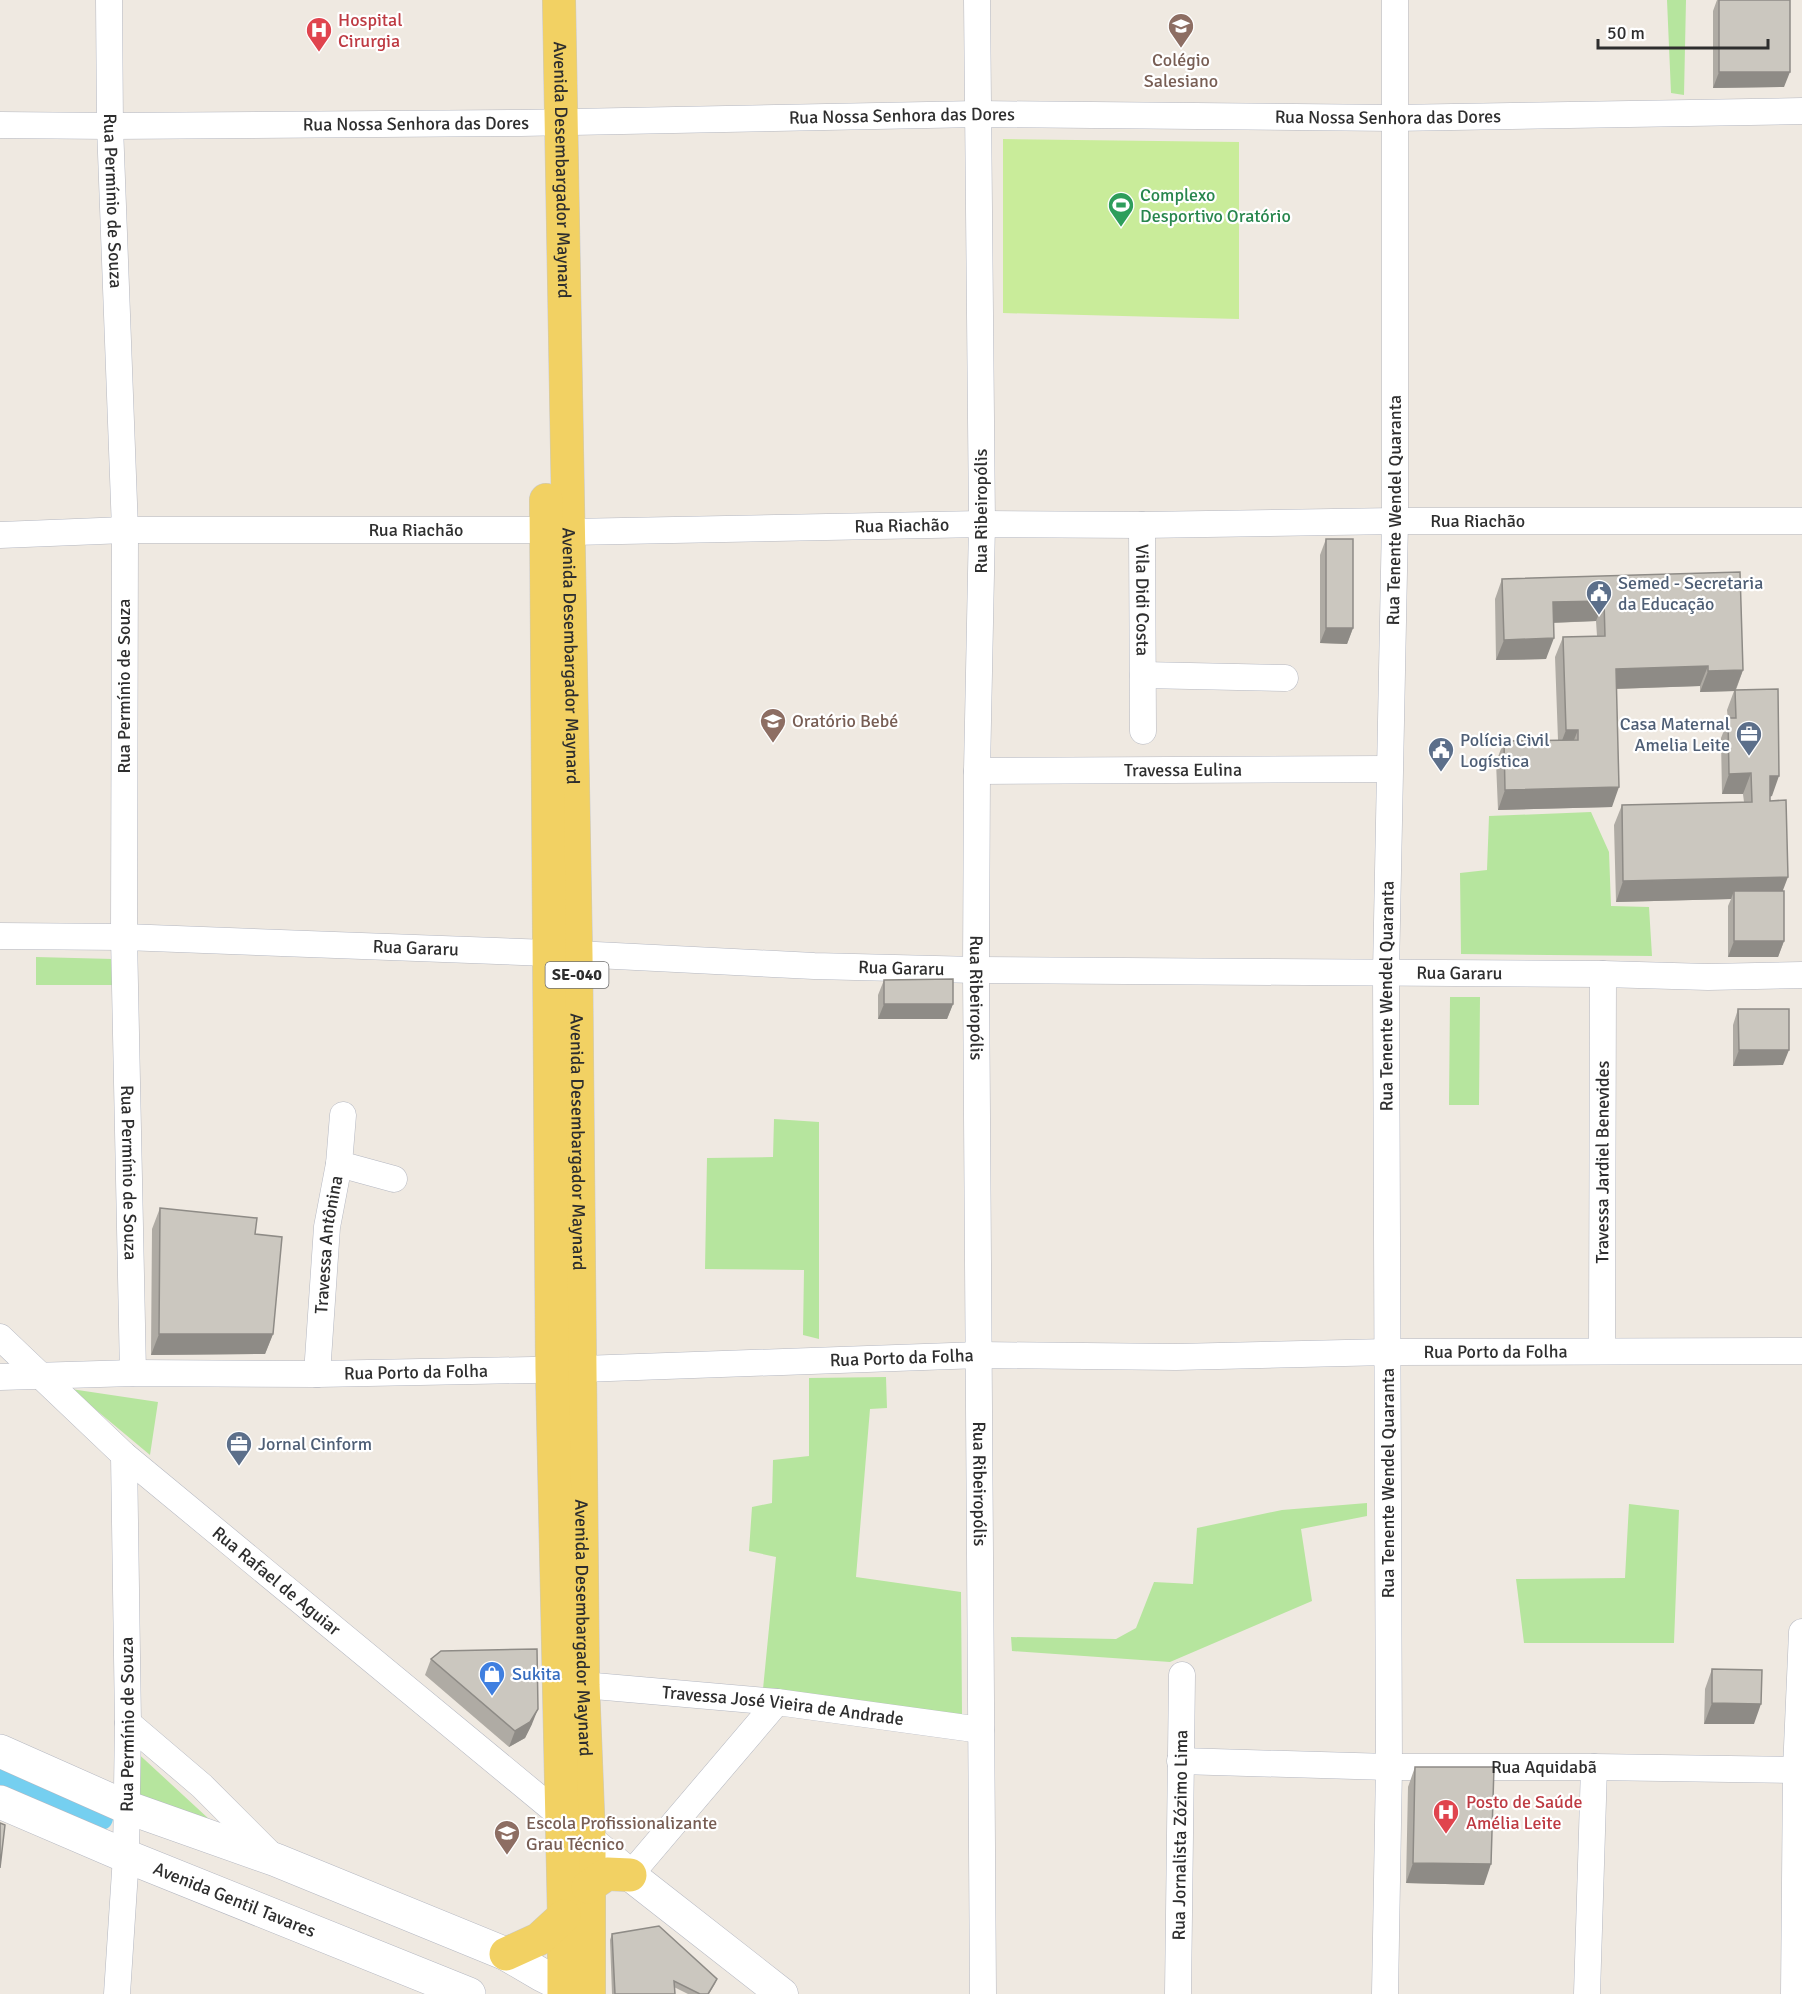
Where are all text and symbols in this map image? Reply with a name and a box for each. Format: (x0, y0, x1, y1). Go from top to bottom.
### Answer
place label: Hospital Cirurgia (338, 9, 402, 52)
school or university icon: Colégio Salesiano (1166, 11, 1196, 49)
scale bar (1598, 12, 1768, 50)
hospital icon: Hospital Cirurgia (304, 15, 334, 53)
text: 50 m (1607, 22, 1645, 44)
street label: Avenida Desembargador Maynard (549, 41, 575, 299)
place label: Colégio Salesiano (1144, 49, 1218, 92)
street label: Rua Nossa Senhora das Dores (789, 103, 1015, 129)
street label: Rua Nossa Senhora das Dores (1275, 105, 1501, 129)
street label: Rua Nossa Senhora das Dores (303, 112, 529, 136)
street label: Rua Permínio de Souza (99, 113, 127, 289)
place label: Complexo Desportivo Oratório (1140, 184, 1291, 227)
sports icon: Complexo Desportivo Oratório (1106, 190, 1136, 228)
street label: Rua Tenente Wendel Quaranta (1382, 395, 1406, 626)
street label: Rua Ribeiropólis (970, 448, 992, 573)
street label: Rua Riachão (1430, 510, 1525, 532)
street label: Rua Riachão (854, 514, 949, 537)
street label: Rua Riachão (368, 519, 463, 541)
street label: Avenida Desembargador Maynard (557, 527, 584, 785)
street label: Vila Didi Costa (1131, 544, 1154, 656)
place label: Semed - Secretaria da Educação (1618, 572, 1763, 615)
public building icon: Semed - Secretaria da Educação (1584, 578, 1614, 616)
street label: Rua Permínio de Souza (113, 599, 135, 773)
school or university icon: Oratório Bebé (758, 706, 788, 744)
place label: Oratório Bebé (792, 710, 898, 732)
place label: Casa Maternal Amelia Leite (1620, 713, 1730, 756)
office icon: Casa Maternal Amelia Leite (1734, 719, 1764, 757)
place label: Polícia Civil Logística (1460, 729, 1549, 772)
public building icon: Polícia Civil Logística (1426, 735, 1456, 773)
street label: Travessa Eulina (1124, 759, 1242, 781)
street label: Rua Tenente Wendel Quaranta (1375, 881, 1399, 1111)
street label: Rua Gararu (372, 935, 459, 961)
street label: Rua Ribeiropólis (965, 935, 988, 1061)
street label: Rua Gararu (858, 956, 945, 980)
road number: SE-040 (546, 962, 608, 988)
street label: Rua Gararu (1416, 962, 1503, 984)
street label: Avenida Desembargador Maynard (566, 1013, 590, 1270)
street label: Travessa Jardiel Benevides (1591, 1060, 1614, 1263)
street label: Rua Permínio de Souza (116, 1085, 142, 1260)
street label: Travessa Antônina (310, 1174, 348, 1315)
street label: Rua Porto da Folha (1423, 1341, 1568, 1363)
street label: Rua Porto da Folha (829, 1344, 974, 1371)
street label: Rua Porto da Folha (344, 1360, 488, 1384)
street label: Rua Tenente Wendel Quaranta (1377, 1368, 1399, 1598)
street label: Rua Ribeiropólis (968, 1421, 991, 1547)
office icon: Jornal Cinform (224, 1429, 254, 1467)
place label: Jornal Cinform (258, 1433, 372, 1455)
street label: Avenida Desembargador Maynard (570, 1499, 597, 1757)
street label: Rua Rafael de Aguiar (208, 1522, 345, 1641)
street label: Rua Permínio de Souza (116, 1637, 139, 1812)
shop icon: Sukita (477, 1659, 507, 1697)
place label: Sukita (512, 1663, 561, 1685)
street label: Travessa José Vieira de Andrade (661, 1681, 905, 1730)
street label: Rua Jornalista Zózimo Lima (1168, 1730, 1192, 1940)
street label: Rua Aquidabã (1491, 1756, 1597, 1778)
place label: Posto de Saúde Amélia Leite (1466, 1791, 1582, 1834)
hospital icon: Posto de Saúde Amélia Leite (1431, 1797, 1461, 1835)
place label: Escola Profissionalizante Grau Técnico (526, 1812, 717, 1855)
school or university icon: Escola Profissionalizante Grau Técnico (492, 1818, 522, 1856)
street label: Avenida Gentil Tavares (150, 1857, 319, 1942)

